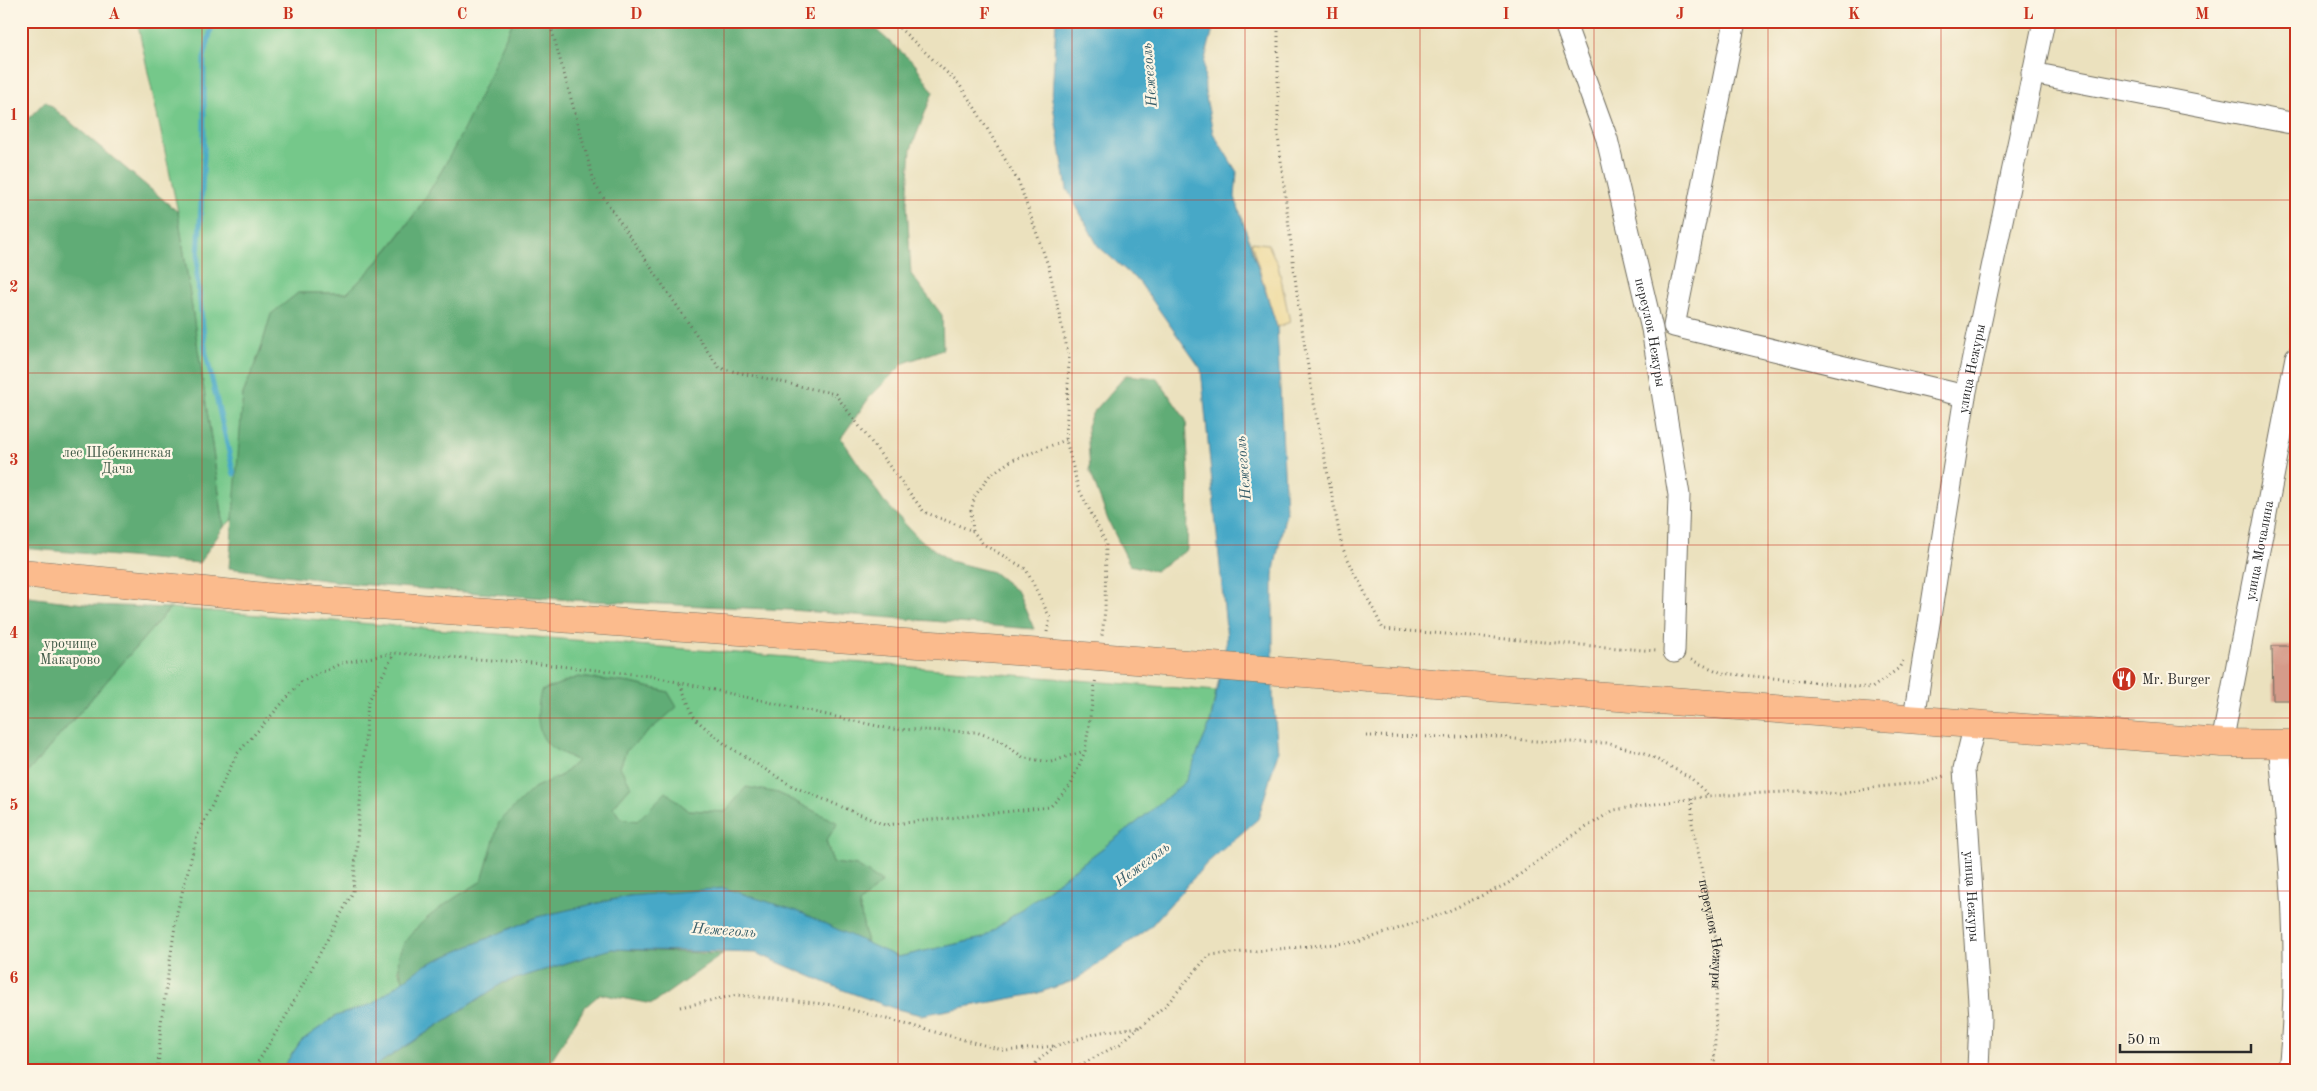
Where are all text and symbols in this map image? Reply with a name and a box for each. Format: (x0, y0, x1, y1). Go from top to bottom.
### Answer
text: A (108, 7, 120, 23)
text: B (282, 7, 294, 23)
text: C (457, 7, 467, 23)
text: D (630, 7, 642, 23)
text: E (804, 7, 816, 23)
text: F (979, 7, 990, 23)
text: G (1152, 7, 1164, 23)
text: H (1325, 7, 1339, 23)
text: I (1502, 7, 1510, 23)
text: J (1676, 7, 1685, 23)
text: K (1848, 7, 1860, 23)
text: L (2023, 7, 2034, 23)
text: M (2195, 7, 2209, 23)
water label: Нежеголь (1140, 42, 1161, 109)
text: 1 (9, 108, 19, 124)
street label: переулок Нежуры (1632, 277, 1667, 388)
text: 2 (9, 280, 19, 296)
street label: улица Нежуры (1956, 323, 1988, 415)
water label: Нежеголь (1234, 435, 1255, 502)
park label: лес Шебекинская Дача (63, 446, 171, 476)
text: 3 (9, 453, 19, 469)
street label: улица Мочалина (2243, 499, 2276, 602)
text: 4 (9, 626, 19, 642)
park label: урочище Макарово (40, 637, 100, 667)
restaurant icon: Mr. Burger (2111, 666, 2137, 692)
place label: Mr. Burger (2142, 673, 2210, 687)
text: 5 (9, 798, 19, 814)
water label: Нежеголь (1112, 840, 1173, 891)
street label: улица Нежуры (1961, 850, 1981, 942)
street label: переулок Нежуры (1696, 878, 1724, 989)
water label: Нежеголь (690, 922, 757, 941)
text: 6 (9, 971, 19, 987)
scale bar (2120, 1021, 2251, 1053)
text: 50 m (2127, 1033, 2161, 1048)

